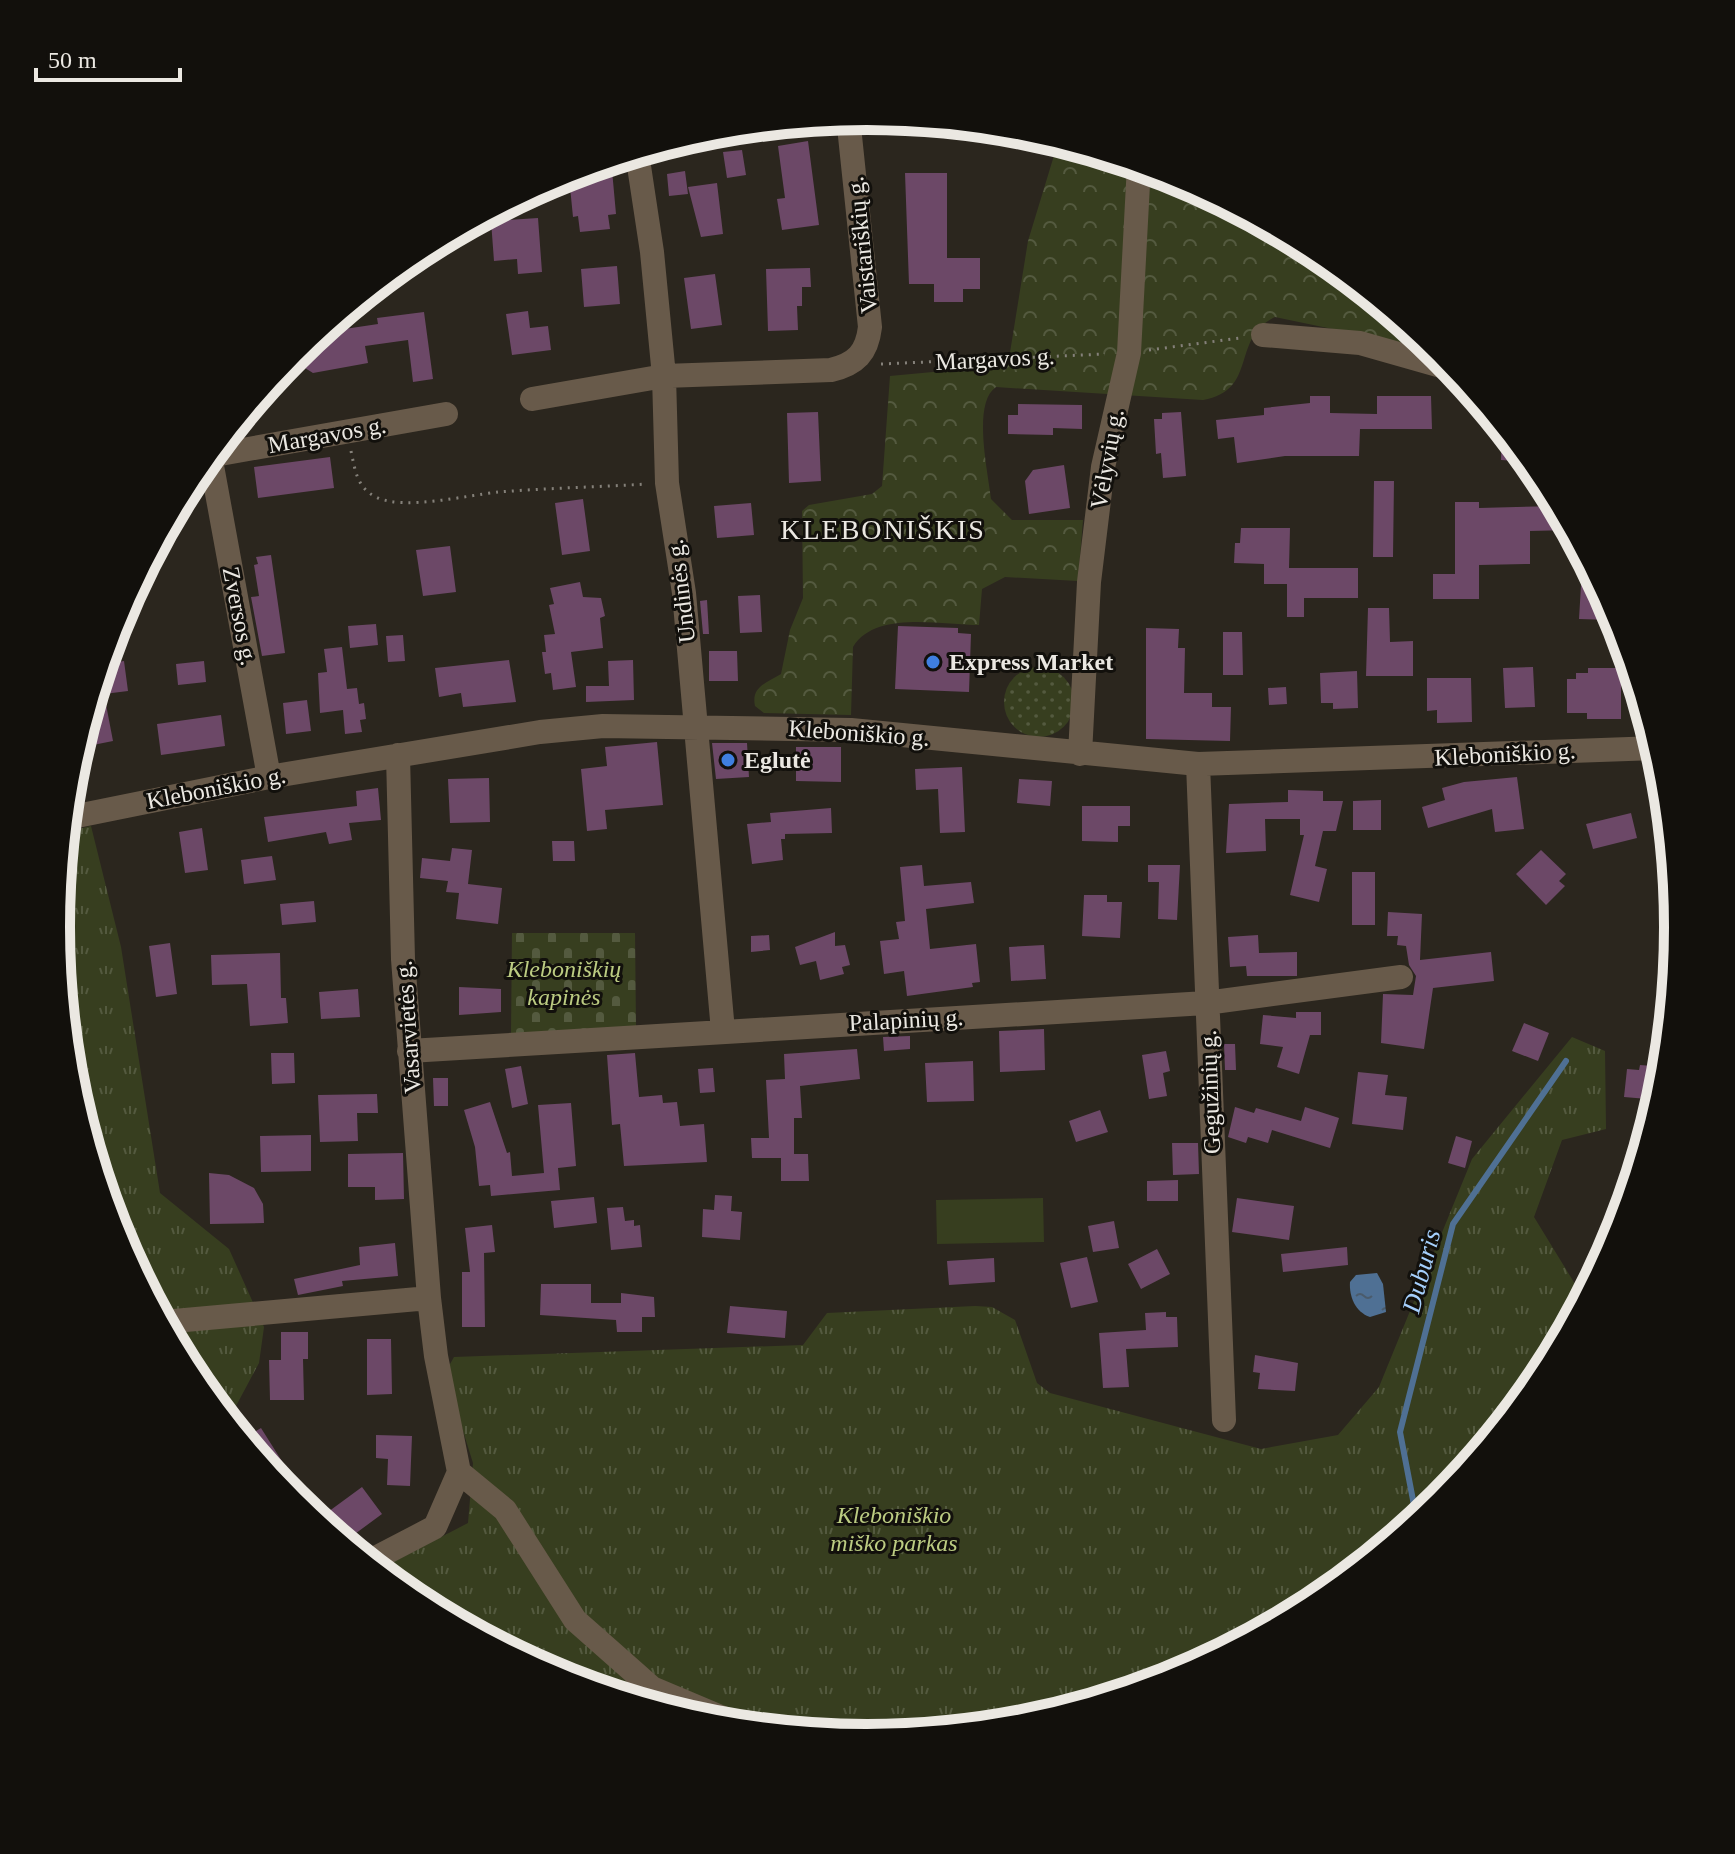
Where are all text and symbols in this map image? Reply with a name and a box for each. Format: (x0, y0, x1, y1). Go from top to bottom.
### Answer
scale bar (36, 32, 180, 82)
text: 50 m (48, 47, 97, 73)
street label: Vaistariškių g. (842, 175, 882, 315)
street label: Margavos g. (935, 343, 1055, 375)
street label: Vėlyvių g. (1085, 407, 1129, 511)
street label: Margavos g. (266, 412, 388, 458)
district label: KLEBONIŠKIS (780, 514, 986, 545)
street label: Undinės g. (662, 538, 700, 644)
street label: Zversos g. (218, 564, 262, 668)
place label: Express Market (949, 649, 1113, 675)
marker: Express Market (924, 653, 942, 671)
street label: Kleboniškio g. (788, 715, 930, 751)
street label: Kleboniškio g. (1434, 737, 1576, 771)
place label: Eglutė (744, 747, 811, 773)
marker: Eglutė (719, 751, 737, 769)
street label: Kleboniškio g. (144, 762, 288, 814)
park label: Kleboniškių kapinės (506, 956, 621, 1010)
street label: Vasarvietės g. (390, 960, 426, 1094)
street label: Palapinių g. (848, 1004, 964, 1036)
street label: Gegužinių g. (1195, 1030, 1225, 1154)
water label: Duburis (1396, 1226, 1447, 1317)
park label: Kleboniškio miško parkas (830, 1502, 958, 1556)

